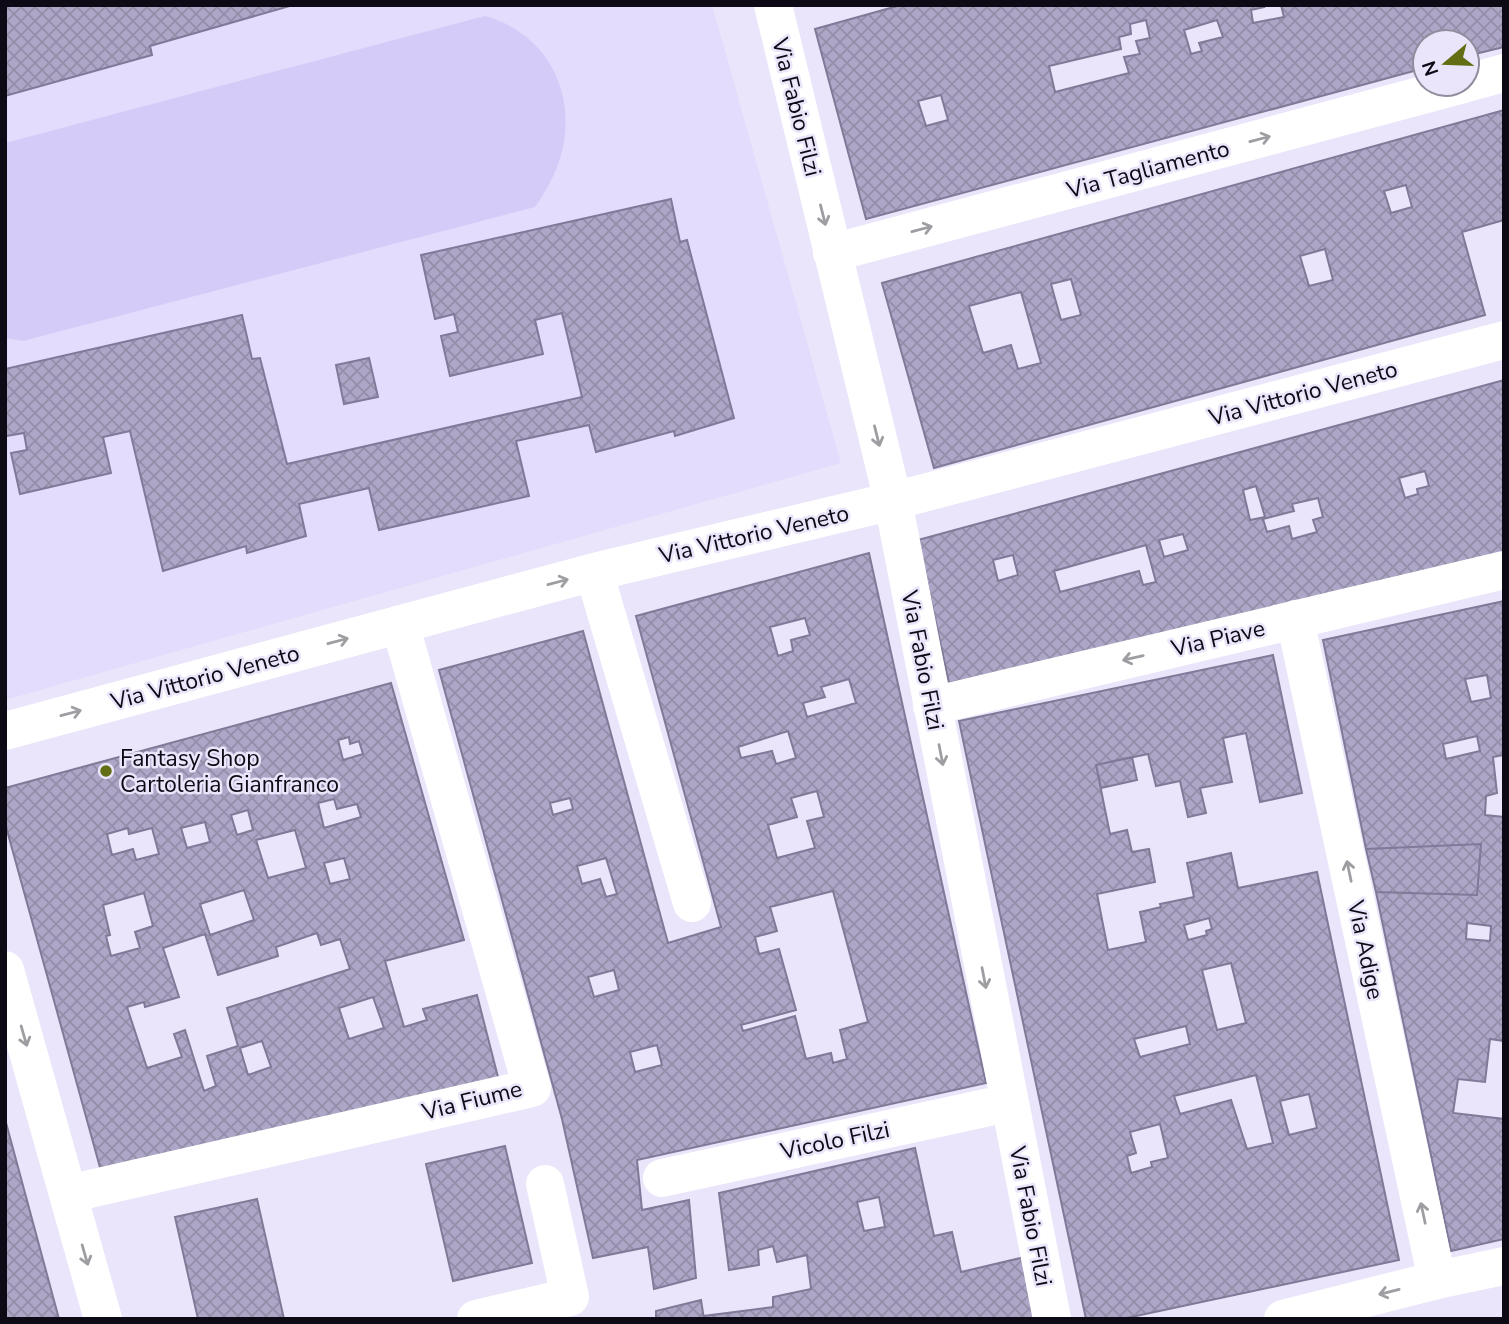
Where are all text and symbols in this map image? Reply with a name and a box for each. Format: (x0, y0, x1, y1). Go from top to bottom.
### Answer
north arrow (1411, 28, 1481, 98)
street label: Via Fabio Filzi (764, 34, 829, 180)
text: N (1416, 57, 1445, 79)
one-way arrow (1248, 132, 1271, 145)
street label: Via Tagliamento (1062, 133, 1233, 206)
one-way arrow (817, 203, 830, 225)
one-way arrow (911, 222, 933, 235)
street label: Via Vittorio Veneto (1204, 353, 1401, 434)
one-way arrow (871, 424, 884, 447)
street label: Via Vittorio Veneto (655, 498, 852, 572)
one-way arrow (546, 575, 569, 588)
street label: Via Fabio Filzi (894, 587, 951, 733)
street label: Via Piave (1167, 613, 1268, 665)
one-way arrow (326, 634, 349, 647)
street label: Via Vittorio Veneto (106, 637, 303, 718)
one-way arrow (1122, 652, 1145, 665)
one-way arrow (59, 706, 82, 719)
place label: Fantasy Shop Cartoleria Gianfranco (120, 743, 339, 800)
one-way arrow (935, 743, 949, 766)
marker: Fantasy Shop Cartoleria Gianfranco (98, 763, 114, 779)
one-way arrow (1342, 860, 1355, 883)
street label: Via Adige (1340, 897, 1391, 1002)
one-way arrow (978, 966, 992, 989)
one-way arrow (18, 1025, 31, 1047)
street label: Via Fiume (418, 1073, 525, 1128)
street label: Vicolo Filzi (777, 1114, 892, 1167)
street label: Via Fabio Filzi (1002, 1143, 1059, 1289)
one-way arrow (1415, 1202, 1429, 1225)
one-way arrow (79, 1243, 92, 1266)
one-way arrow (1379, 1286, 1401, 1299)

